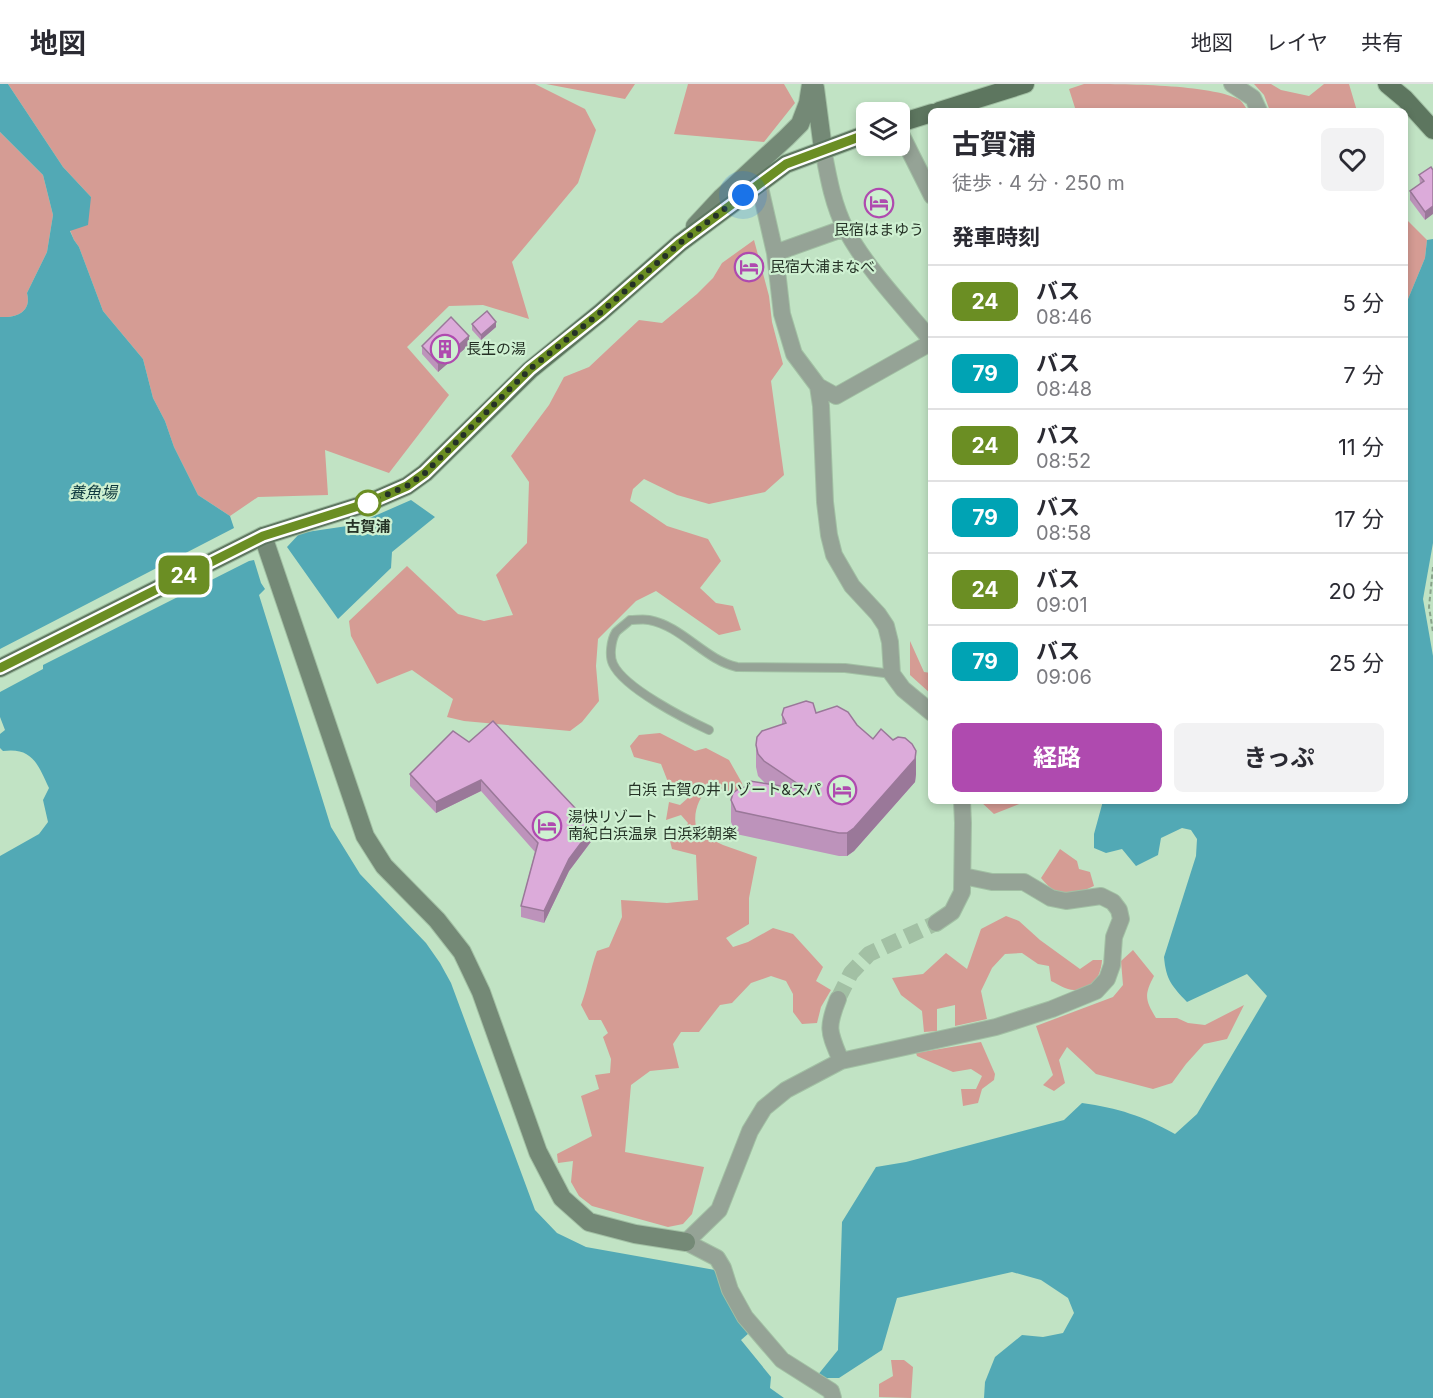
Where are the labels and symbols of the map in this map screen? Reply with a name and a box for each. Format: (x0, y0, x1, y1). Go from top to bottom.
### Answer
your location (728, 180, 758, 210)
hotel icon: 民宿はまゆう (863, 187, 895, 219)
place label: 民宿はまゆう (834, 220, 924, 239)
hotel icon: 民宿大浦まなべ (733, 251, 765, 283)
place label: 民宿大浦まなべ (770, 257, 875, 276)
building icon: 長生の湯 (429, 333, 461, 365)
place label: 長生の湯 (466, 339, 526, 358)
water label: 養魚場 (69, 482, 119, 502)
marker: 古賀浦 (355, 490, 381, 516)
place label: 古賀浦 (345, 517, 391, 536)
line badge: 24 (157, 556, 211, 594)
hotel icon: 白浜 古賀の井リゾート&スパ (826, 774, 858, 806)
place label: 白浜 古賀の井リゾート&スパ (627, 780, 821, 799)
place label: 湯快リゾート 南紀白浜温泉 白浜彩朝楽 (568, 807, 737, 843)
hotel icon: 湯快リゾート 南紀白浜温泉 白浜彩朝楽 (531, 810, 563, 842)

